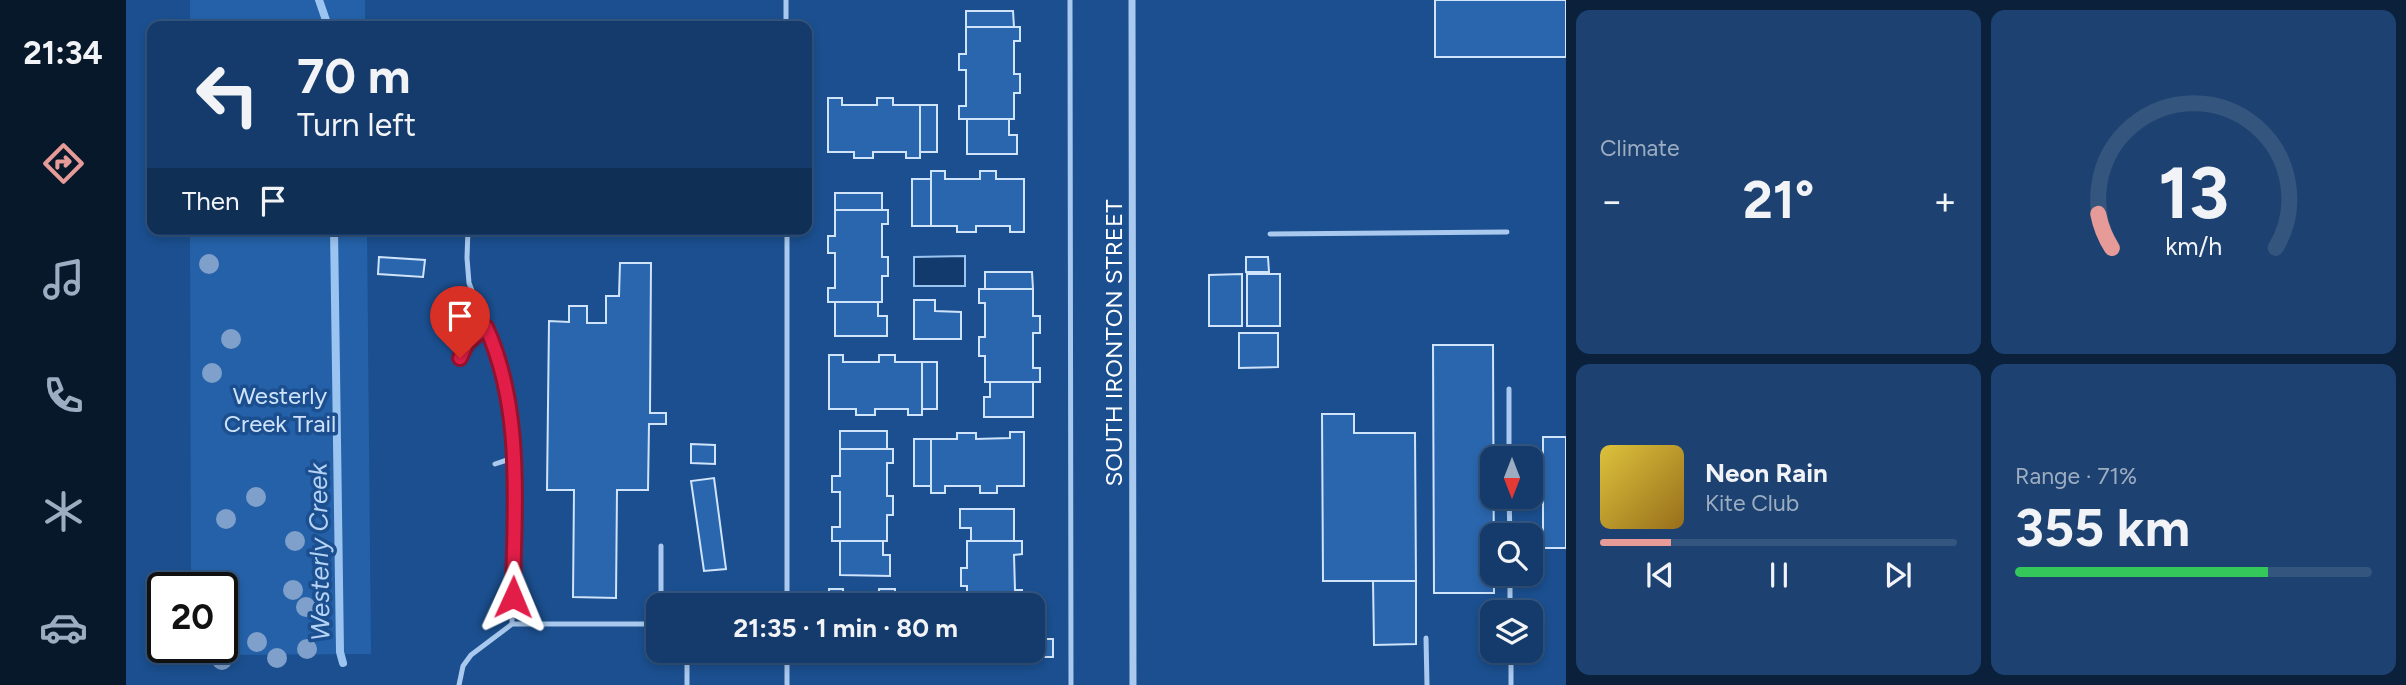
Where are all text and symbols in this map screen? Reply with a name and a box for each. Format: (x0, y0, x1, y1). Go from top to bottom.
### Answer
text: 21:34 (23, 34, 103, 72)
text: 70 m (297, 46, 410, 105)
icon: left (182, 49, 273, 140)
text: Turn left (297, 106, 416, 144)
text: Climate (1600, 134, 1679, 162)
icon: directions (39, 139, 88, 188)
text: 13 (2158, 149, 2229, 236)
text: 21° (1743, 169, 1814, 231)
text: − (1600, 178, 1624, 224)
text: + (1933, 178, 1957, 224)
icon: arrive (254, 182, 292, 220)
text: Then (182, 185, 240, 217)
street label: SOUTH IRONTON STREET (1099, 199, 1128, 487)
text: km/h (2165, 231, 2222, 261)
icon: music (39, 255, 88, 304)
pin (430, 286, 490, 358)
icon: arrive (441, 297, 479, 335)
icon: phone (39, 371, 88, 420)
park label: Westerly Creek Trail (224, 381, 336, 438)
north arrow (1480, 446, 1544, 509)
map controls (1480, 446, 1543, 663)
text: Neon Rain (1705, 457, 1828, 489)
water label: Westerly Creek (301, 461, 337, 641)
text: Range · 71% (2015, 462, 2137, 490)
icon: climate (39, 487, 88, 536)
text: Kite Club (1705, 489, 1799, 517)
text: 355 km (2015, 497, 2190, 559)
button: search (1480, 523, 1543, 586)
icon: previous (1641, 556, 1679, 594)
icon: pause (1760, 556, 1798, 594)
icon: next (1879, 556, 1917, 594)
position arrow (476, 560, 550, 634)
speed limit sign: 20 (147, 572, 238, 663)
button: layers (1480, 600, 1543, 663)
icon: car (39, 603, 88, 652)
text: 21:35 · 1 min · 80 m (733, 612, 958, 644)

